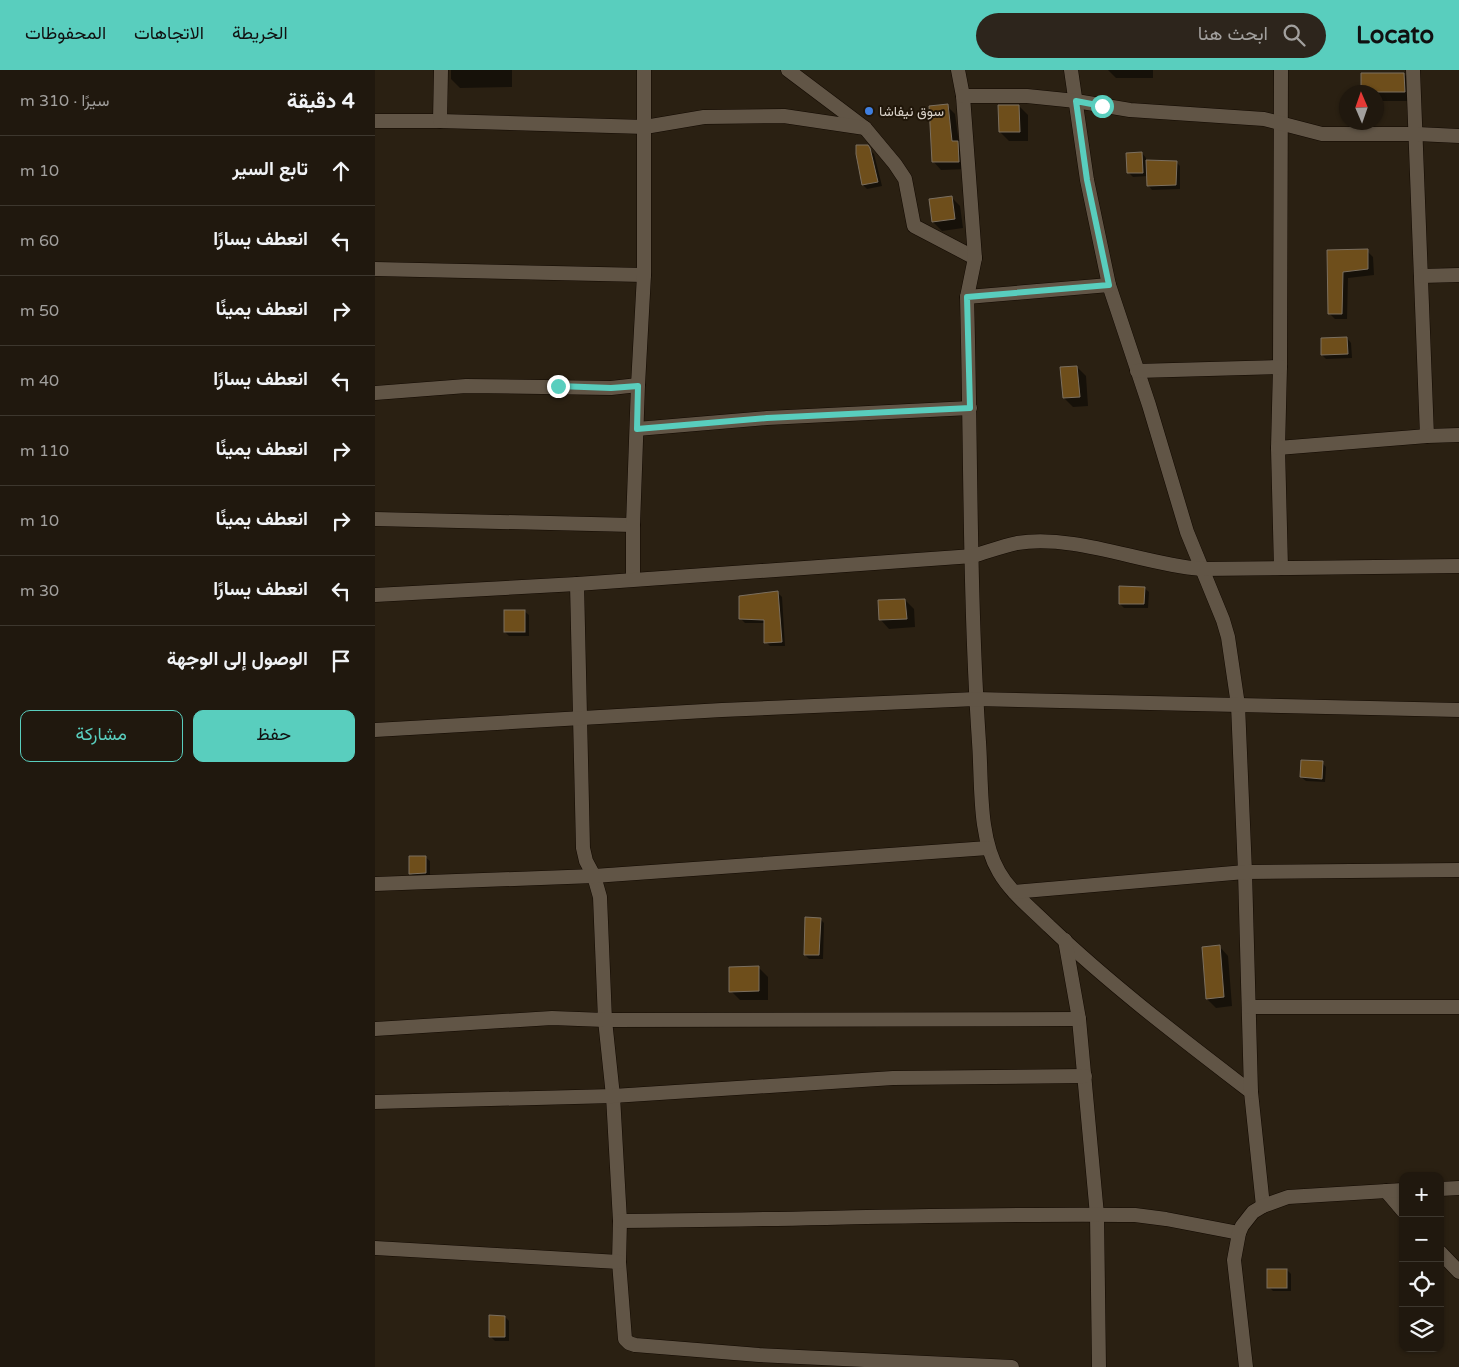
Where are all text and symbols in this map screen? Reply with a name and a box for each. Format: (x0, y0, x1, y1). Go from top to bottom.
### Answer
search box (976, 13, 1326, 58)
icon: search (1280, 21, 1308, 49)
text: Locato (1356, 21, 1434, 50)
text: المحفوظات (25, 22, 106, 44)
text: الاتجاهات (134, 22, 204, 44)
text: الخريطة (232, 22, 288, 44)
text: ابحث هنا (1198, 23, 1268, 45)
north arrow (1339, 85, 1384, 130)
text: 4 دقيقة (287, 89, 355, 114)
text: سيرًا · 310 m (20, 91, 109, 111)
route start (1091, 95, 1114, 118)
place label: سوق نيفاشا (879, 103, 944, 120)
marker: سوق نيفاشا (863, 105, 875, 117)
icon: ahead (327, 157, 355, 185)
text: تابع السير (232, 158, 308, 180)
text: 10 m (20, 161, 59, 181)
icon: left (327, 227, 355, 255)
text: انعطف يسارًا (213, 228, 308, 250)
text: 60 m (20, 231, 59, 251)
icon: right (327, 297, 355, 325)
text: انعطف يمينًا (215, 298, 308, 320)
text: 50 m (20, 301, 59, 321)
icon: left (327, 367, 355, 395)
text: انعطف يسارًا (213, 368, 308, 390)
text: 40 m (20, 371, 59, 391)
route end (547, 375, 570, 398)
icon: right (327, 437, 355, 465)
text: انعطف يمينًا (215, 438, 308, 460)
text: 110 m (20, 441, 69, 461)
icon: right (327, 507, 355, 535)
text: انعطف يمينًا (215, 508, 308, 530)
text: 10 m (20, 511, 59, 531)
icon: left (327, 577, 355, 605)
text: انعطف يسارًا (213, 578, 308, 600)
text: 30 m (20, 581, 59, 601)
icon: arrive (327, 647, 355, 675)
text: الوصول إلى الوجهة (167, 648, 308, 670)
button: مشاركة (20, 710, 183, 762)
button: حفظ (193, 710, 355, 762)
map controls (1399, 1172, 1444, 1352)
button: + (1399, 1172, 1444, 1217)
button: − (1399, 1217, 1444, 1262)
button: locate (1399, 1262, 1444, 1307)
button: layers (1399, 1307, 1444, 1352)

